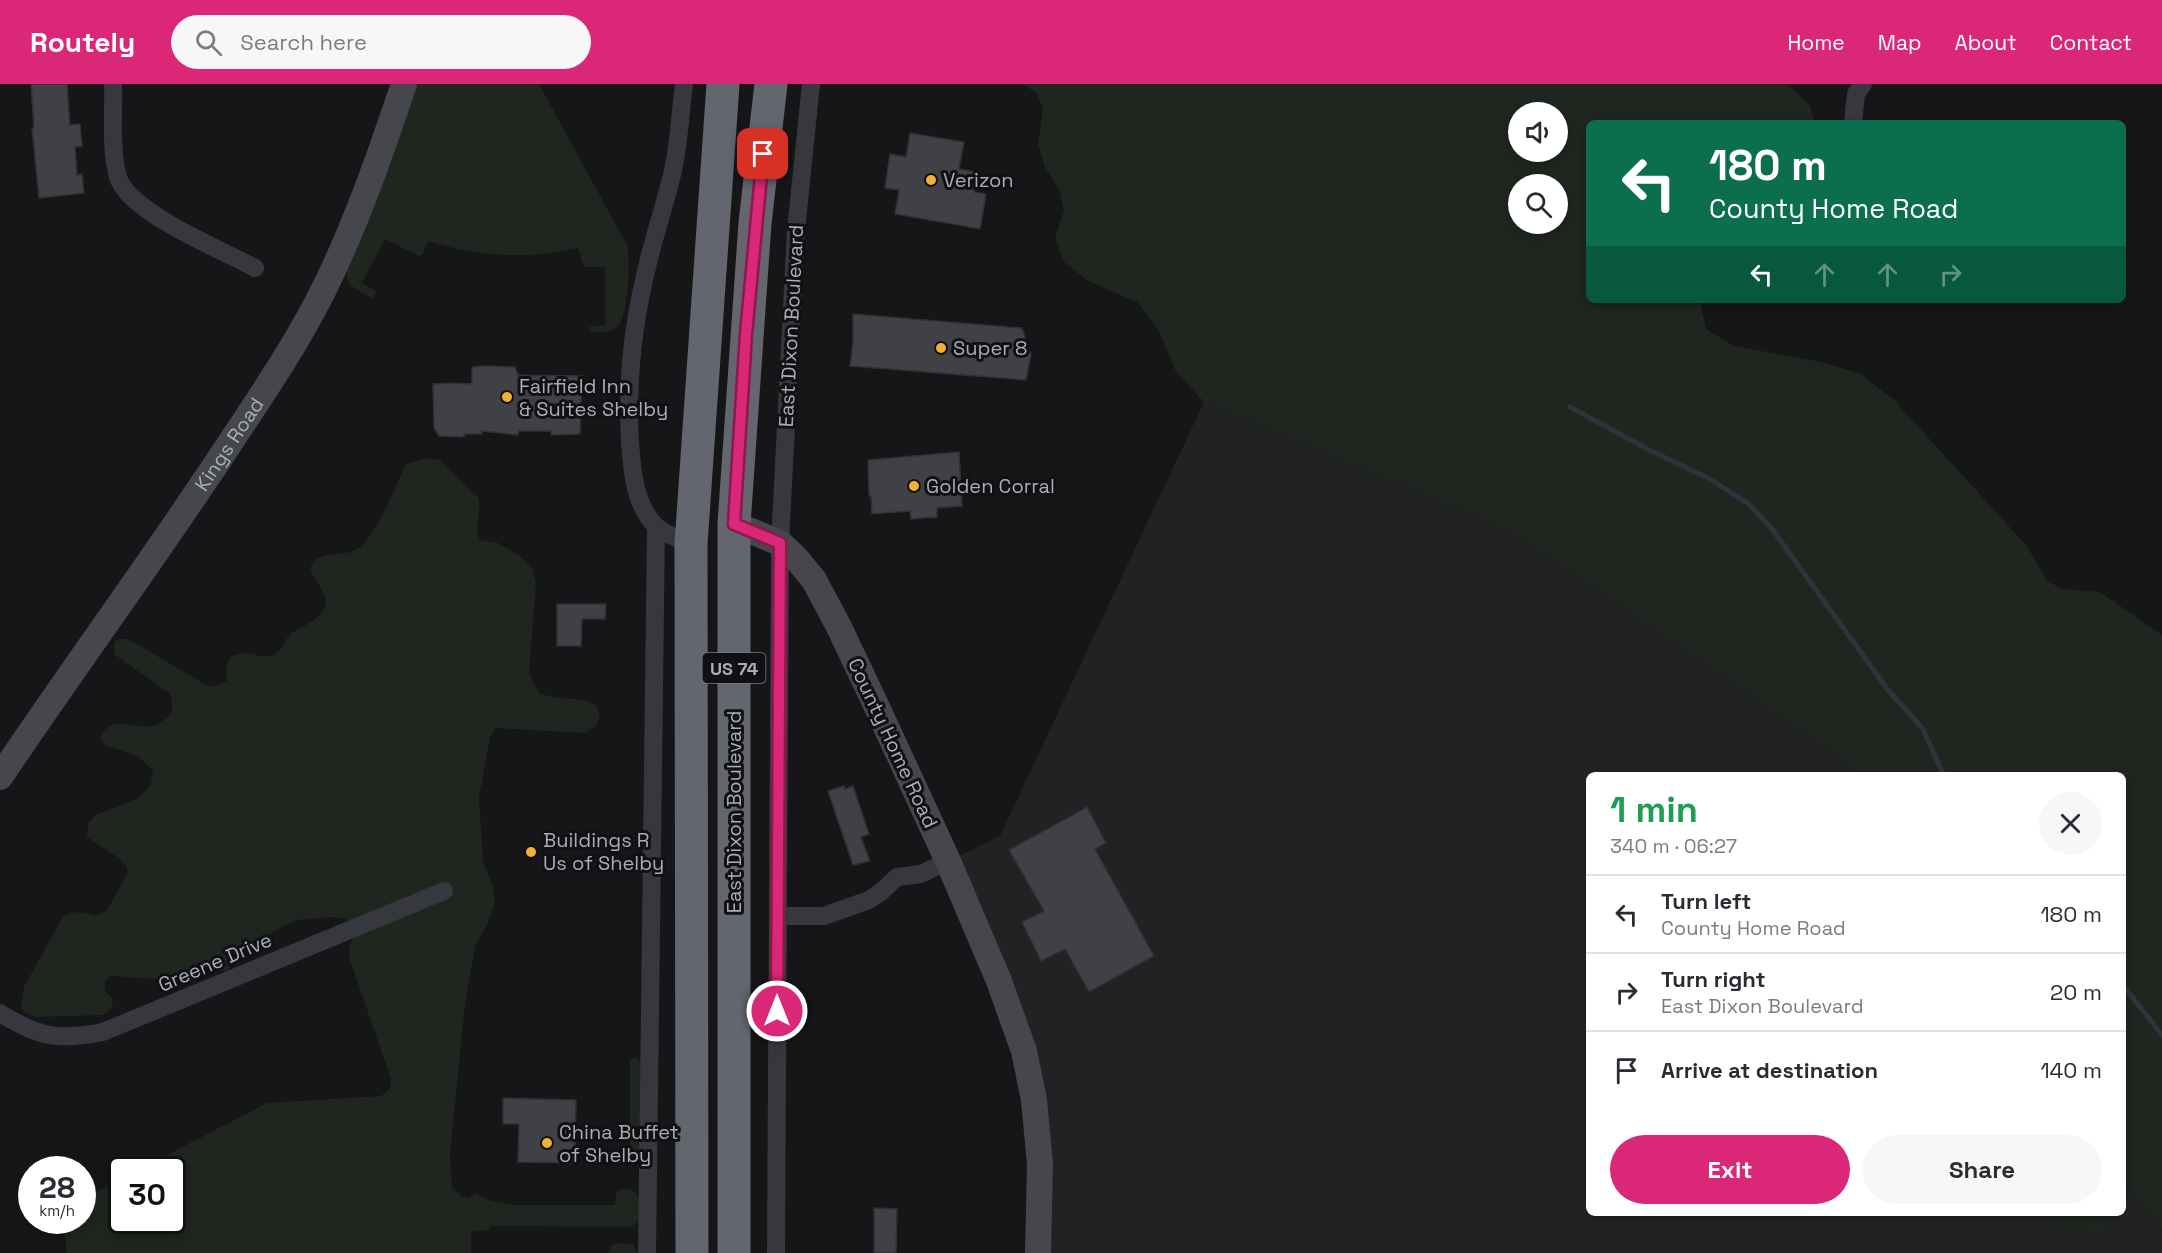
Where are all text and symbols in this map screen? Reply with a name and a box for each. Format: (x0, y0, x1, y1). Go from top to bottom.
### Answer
search box (171, 15, 591, 69)
text: Routely (30, 24, 135, 60)
icon: search (192, 26, 225, 59)
text: Search here (240, 28, 367, 56)
text: Home (1787, 29, 1845, 56)
text: Map (1878, 29, 1922, 56)
text: About (1955, 29, 2017, 56)
text: Contact (2050, 29, 2132, 56)
map controls (1508, 102, 1568, 234)
button: sound (1508, 102, 1568, 162)
pin (737, 128, 788, 179)
icon: arrive (746, 137, 779, 170)
text: 180 m (1709, 139, 1827, 192)
icon: left (1610, 144, 1688, 222)
place label: Verizon (943, 167, 1014, 193)
marker: Verizon (924, 173, 938, 187)
button: search (1508, 174, 1568, 234)
text: County Home Road (1709, 191, 1958, 226)
street label: East Dixon Boulevard (773, 224, 809, 428)
icon: left (1745, 258, 1778, 291)
icon: ahead (1808, 258, 1841, 291)
icon: ahead (1871, 258, 1904, 291)
icon: right (1934, 258, 1967, 291)
place label: Super 8 (953, 335, 1027, 361)
marker: Super 8 (934, 341, 948, 355)
place label: Fairfield Inn & Suites Shelby (519, 373, 668, 422)
marker: Fairfield Inn & Suites Shelby (500, 390, 514, 404)
street label: Kings Road (189, 392, 270, 496)
place label: Golden Corral (926, 473, 1055, 499)
marker: Golden Corral (907, 479, 921, 493)
road number: US 74 (702, 653, 766, 683)
street label: County Home Road (842, 654, 944, 832)
street label: East Dixon Boulevard (721, 711, 747, 913)
text: 1 min (1610, 787, 1698, 833)
button: close (2039, 792, 2102, 855)
place label: Buildings R Us of Shelby (543, 827, 664, 876)
text: 340 m · 06:27 (1610, 833, 1737, 859)
marker: Buildings R Us of Shelby (524, 845, 538, 859)
text: Turn left (1661, 887, 1751, 915)
icon: left (1610, 898, 1643, 931)
text: 180 m (2040, 900, 2102, 928)
text: County Home Road (1661, 915, 1846, 941)
street label: Greene Drive (154, 926, 276, 998)
text: Turn right (1661, 965, 1766, 993)
icon: right (1610, 976, 1643, 1009)
text: 20 m (2050, 978, 2102, 1006)
position arrow (745, 979, 809, 1043)
text: East Dixon Boulevard (1661, 993, 1864, 1019)
icon: arrive (1610, 1054, 1643, 1087)
text: Arrive at destination (1661, 1056, 1878, 1084)
text: 140 m (2040, 1056, 2102, 1084)
place label: China Buffet of Shelby (559, 1119, 679, 1168)
button: Exit (1610, 1135, 1850, 1204)
button: Share (1862, 1135, 2102, 1204)
marker: China Buffet of Shelby (540, 1136, 554, 1150)
speed limit sign: 30 (108, 1156, 186, 1234)
text: 28 (39, 1168, 75, 1207)
text: km/h (39, 1201, 75, 1220)

